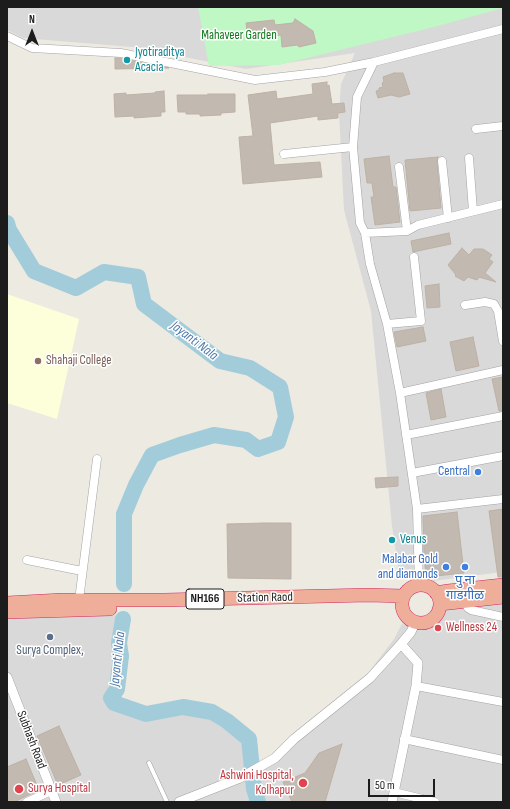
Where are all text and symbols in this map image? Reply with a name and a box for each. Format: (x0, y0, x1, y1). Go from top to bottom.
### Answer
north arrow (12, 12, 52, 52)
text: N (29, 13, 35, 26)
park label: Mahaveer Garden (201, 28, 277, 44)
place label: Jyotiraditya Acacia (135, 45, 185, 76)
marker: Jyotiraditya Acacia (122, 55, 132, 65)
water label: Jayanti Nala (167, 318, 221, 364)
place label: Shahaji College (46, 353, 112, 369)
marker: Shahaji College (33, 356, 43, 366)
place label: Central (438, 464, 470, 480)
marker: Central (473, 467, 483, 477)
place label: Venus (400, 532, 426, 548)
marker: Venus (387, 535, 397, 545)
place label: Malabar Gold and diamonds (378, 552, 438, 583)
marker: Malabar Gold and diamonds (441, 562, 451, 572)
marker: पु ना गाडगीळ (460, 562, 470, 572)
place label: पु ना गाडगीळ (446, 573, 484, 604)
road number: NH166 (186, 589, 224, 609)
street label: Station Raod (237, 590, 293, 606)
place label: Wellness 24 (446, 620, 497, 636)
marker: Wellness 24 (433, 623, 443, 633)
water label: Jayanti Nala (107, 631, 129, 687)
marker: Surya Complex, (45, 632, 55, 642)
place label: Surya Complex, (16, 643, 84, 659)
street label: Subhash Road (13, 709, 49, 771)
place label: Ashwini Hospital, Kolhapur (220, 768, 294, 799)
scale bar (370, 771, 437, 797)
marker: Ashwini Hospital, Kolhapur (297, 777, 309, 789)
text: 50 m (375, 778, 395, 793)
place label: Surya Hospital (28, 781, 91, 797)
marker: Surya Hospital (13, 783, 25, 795)

